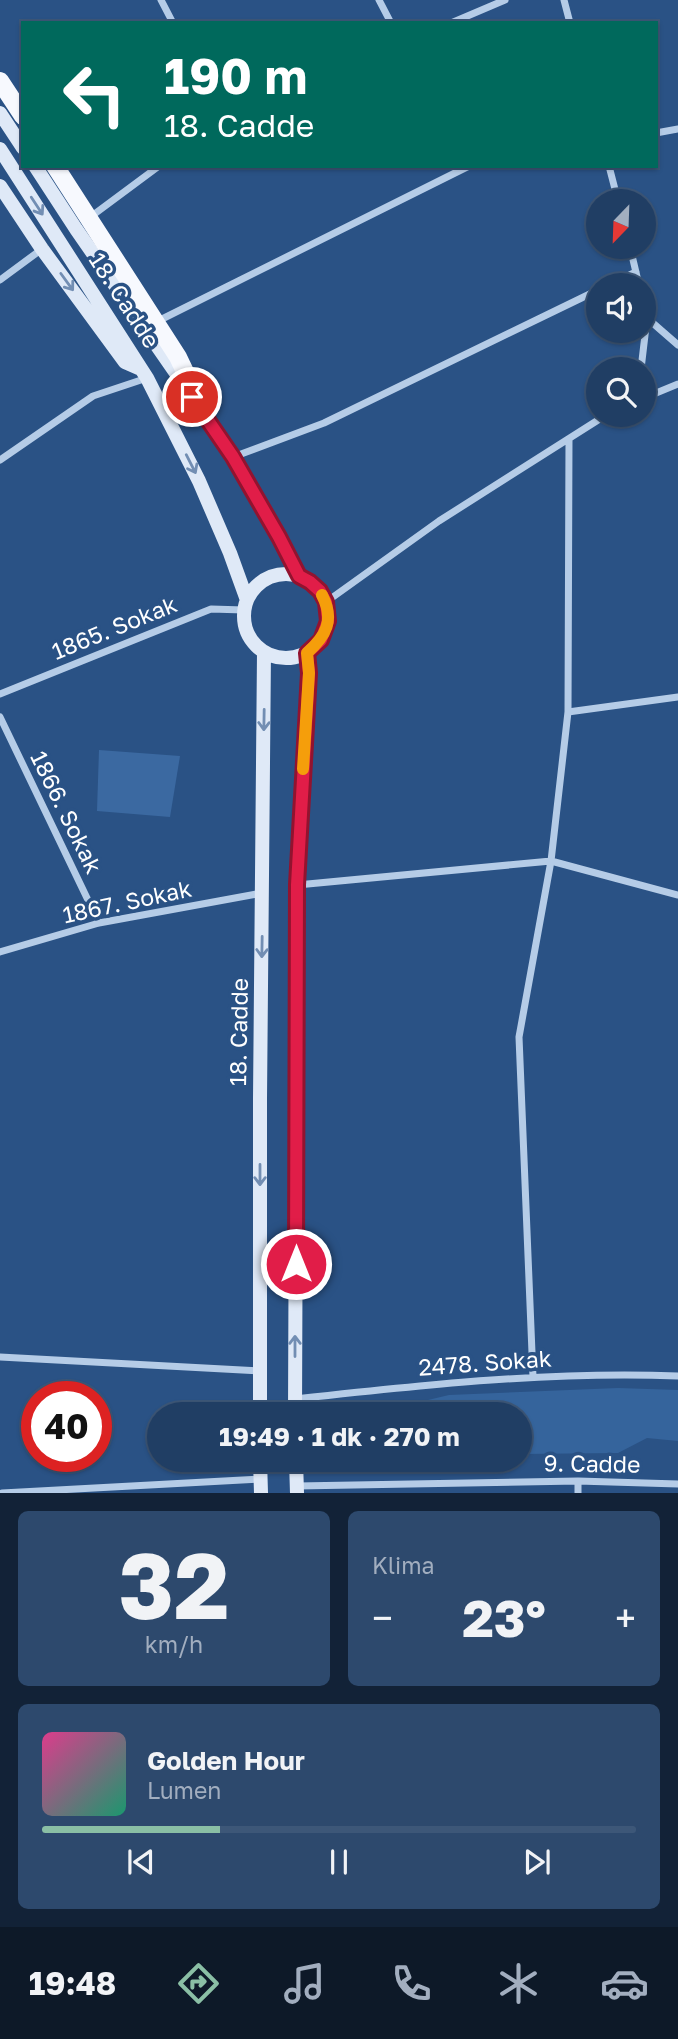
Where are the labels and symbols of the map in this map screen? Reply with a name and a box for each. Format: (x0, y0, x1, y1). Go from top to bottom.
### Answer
north arrow (586, 189, 656, 259)
one-way arrow (30, 196, 44, 216)
street label: 18. Cadde (84, 247, 166, 353)
one-way arrow (59, 272, 74, 291)
pin (162, 367, 222, 427)
one-way arrow (184, 453, 198, 474)
street label: 1865. Sokak (47, 589, 181, 665)
one-way arrow (258, 708, 271, 731)
street label: 1866. Sokak (25, 746, 109, 878)
street label: 1867. Sokak (60, 874, 194, 928)
one-way arrow (255, 936, 269, 959)
street label: 18. Cadde (223, 978, 253, 1086)
one-way arrow (253, 1163, 267, 1186)
position arrow (259, 1227, 333, 1301)
one-way arrow (288, 1335, 302, 1358)
street label: 2478. Sokak (417, 1343, 553, 1381)
speed limit sign: 40 (21, 1381, 112, 1472)
street label: 9. Cadde (543, 1448, 641, 1478)

